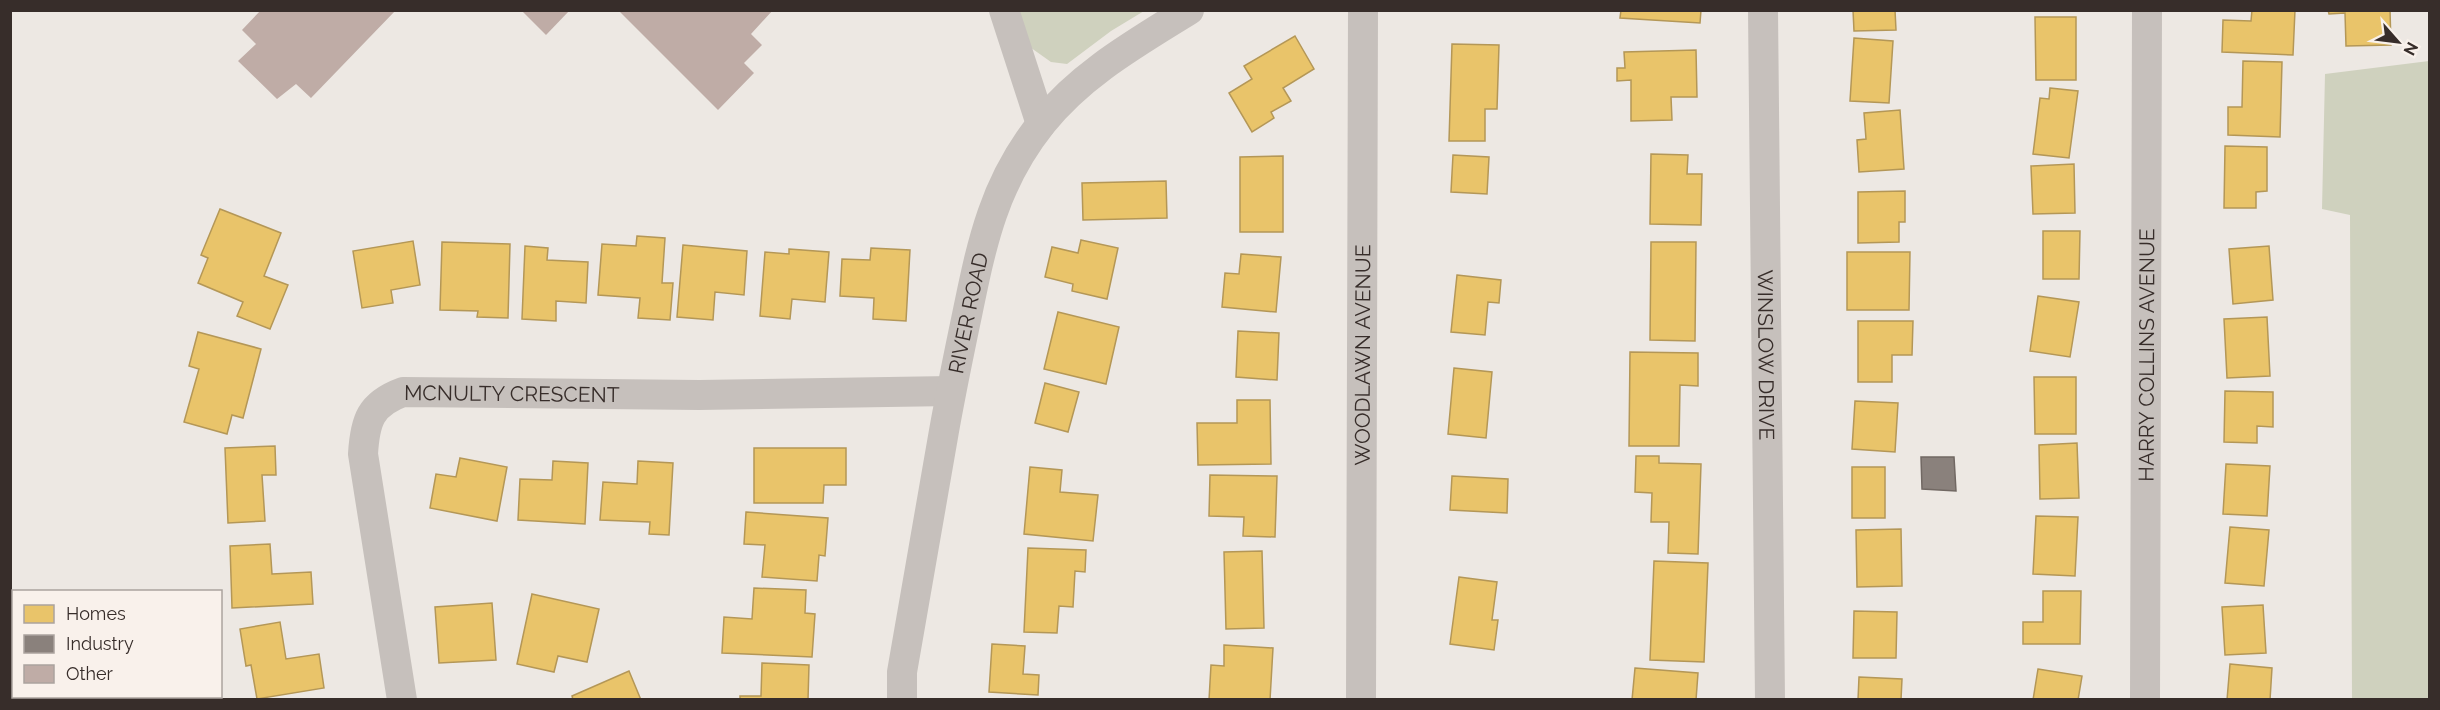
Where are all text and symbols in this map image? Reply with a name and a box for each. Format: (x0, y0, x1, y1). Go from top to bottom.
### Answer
north arrow (2368, 12, 2428, 72)
text: N (2400, 39, 2422, 59)
street label: HARRY COLLINS AVENUE (2133, 228, 2159, 482)
street label: WOODLAWN AVENUE (1349, 244, 1375, 466)
street label: RIVER ROAD (943, 250, 993, 376)
street label: WINSLOW DRIVE (1753, 270, 1780, 440)
street label: MCNULTY CRESCENT (404, 380, 620, 407)
legend (12, 590, 222, 698)
text: Homes (66, 603, 126, 624)
text: Industry (66, 633, 134, 654)
text: Other (66, 663, 114, 684)

